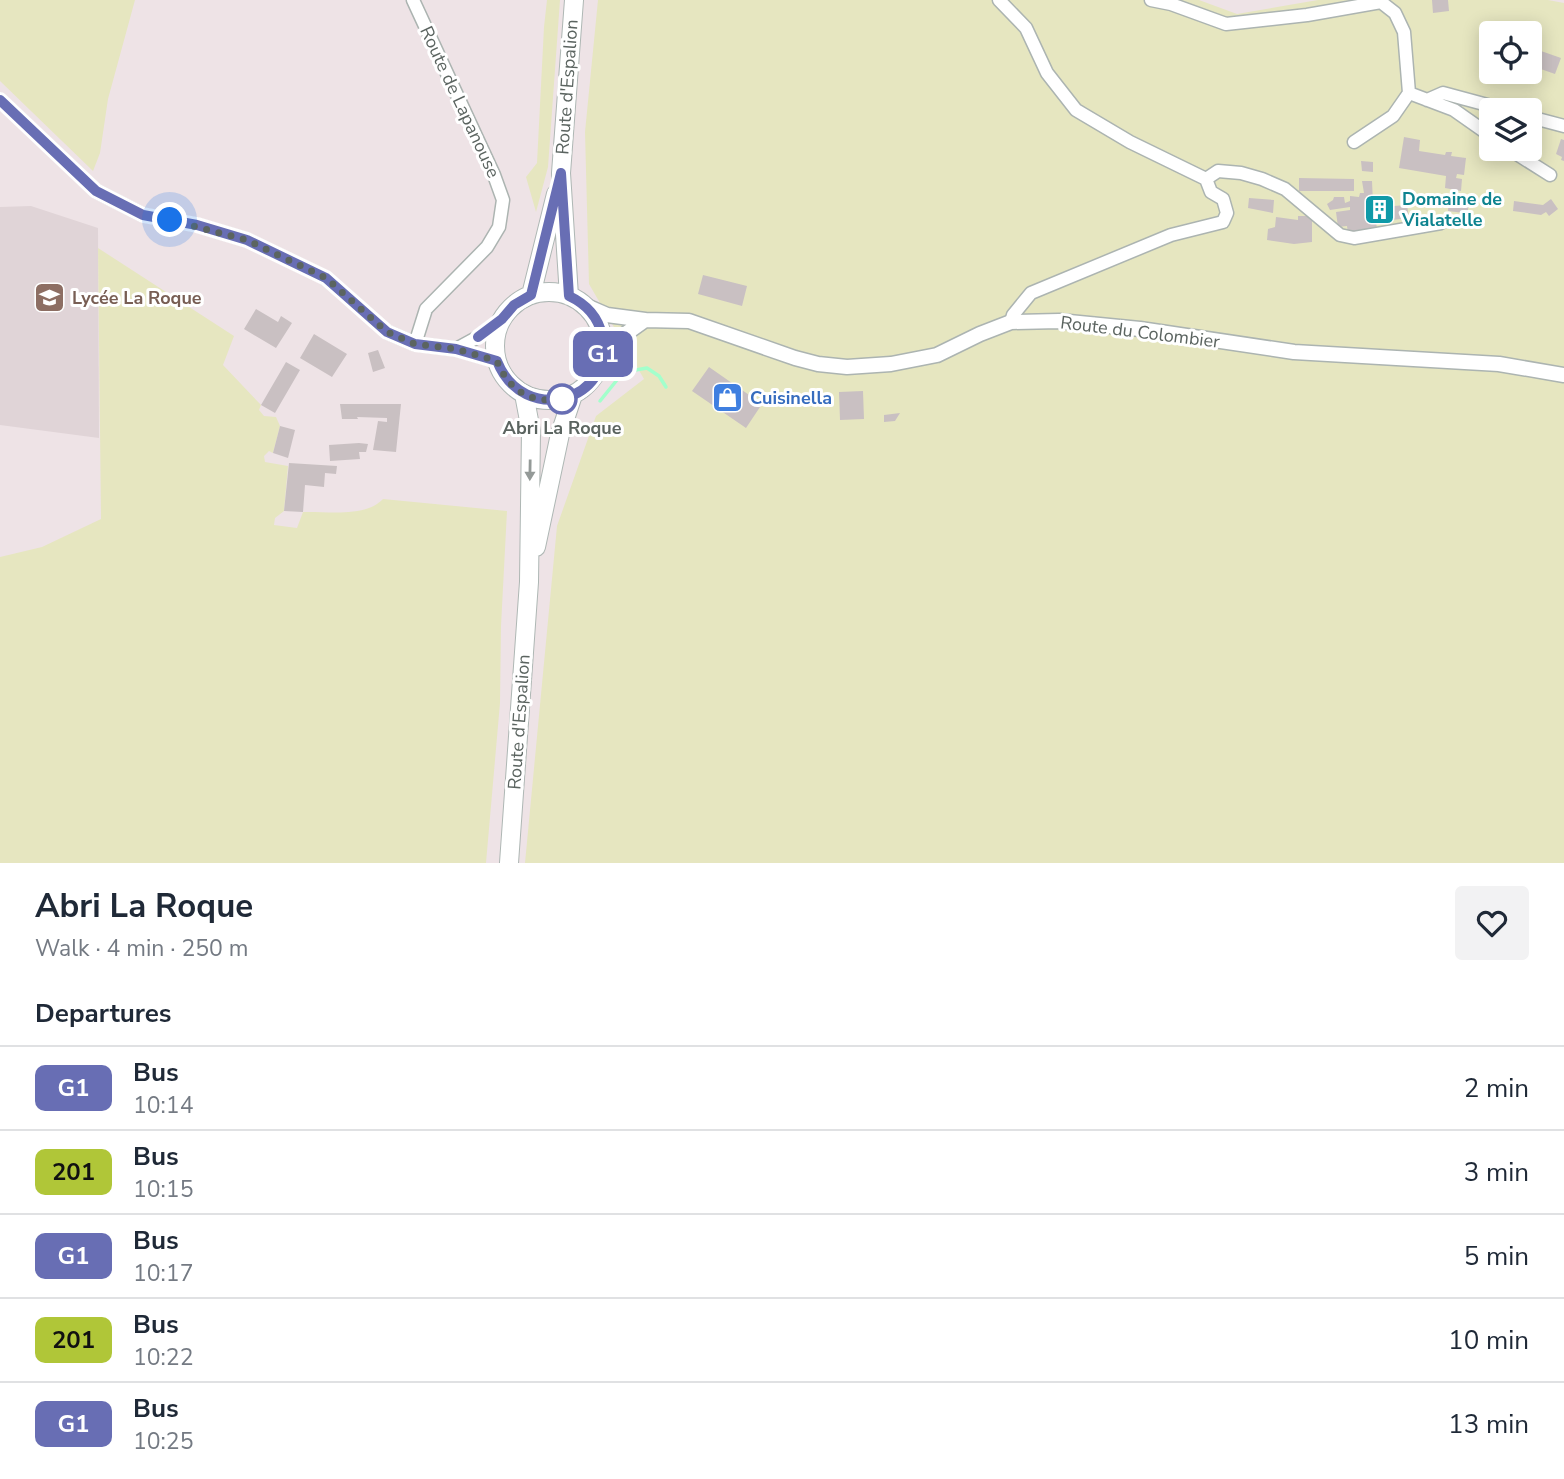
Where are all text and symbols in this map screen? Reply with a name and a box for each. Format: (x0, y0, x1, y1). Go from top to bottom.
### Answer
street label: Route d'Espalion (550, 19, 584, 155)
map controls (1479, 21, 1542, 161)
button: locate (1479, 21, 1542, 84)
street label: Route de Lapanouse (414, 22, 506, 182)
button: layers (1479, 98, 1542, 161)
place label: Domaine de Vialatelle (1401, 187, 1502, 232)
building icon: Domaine de Vialatelle (1362, 192, 1396, 226)
your location (152, 202, 187, 237)
school or university icon: Lycée La Roque (32, 281, 66, 315)
place label: Lycée La Roque (72, 286, 202, 310)
street label: Route du Colombier (1059, 310, 1222, 354)
line badge: G1 (572, 331, 634, 377)
text: G1 (587, 338, 619, 370)
shop icon: Cuisinella (710, 381, 744, 415)
marker: Abri La Roque (547, 384, 577, 414)
place label: Cuisinella (750, 386, 832, 410)
place label: Abri La Roque (503, 416, 622, 440)
one-way arrow (524, 459, 535, 481)
street label: Route d'Espalion (502, 654, 536, 790)
text: Abri La Roque (35, 884, 253, 929)
button: heart (1455, 886, 1529, 960)
text: Walk · 4 min · 250 m (35, 933, 248, 964)
text: Departures (35, 996, 171, 1031)
text: Bus (133, 1055, 179, 1090)
text: 2 min (1464, 1071, 1529, 1106)
text: G1 (57, 1072, 90, 1104)
text: 10:14 (133, 1090, 193, 1121)
text: Bus (133, 1139, 179, 1174)
text: 3 min (1464, 1155, 1529, 1190)
text: 201 (52, 1156, 95, 1188)
text: 10:15 (133, 1174, 193, 1205)
text: Bus (133, 1223, 179, 1258)
text: 5 min (1464, 1239, 1529, 1274)
text: G1 (57, 1240, 90, 1272)
text: 10:17 (133, 1258, 193, 1289)
text: Bus (133, 1307, 179, 1342)
text: 10 min (1448, 1323, 1529, 1358)
text: 201 (52, 1324, 95, 1356)
text: 10:22 (133, 1342, 193, 1373)
text: Bus (133, 1391, 179, 1426)
text: 13 min (1448, 1407, 1529, 1442)
text: G1 (57, 1408, 90, 1440)
text: 10:25 (133, 1426, 193, 1457)

